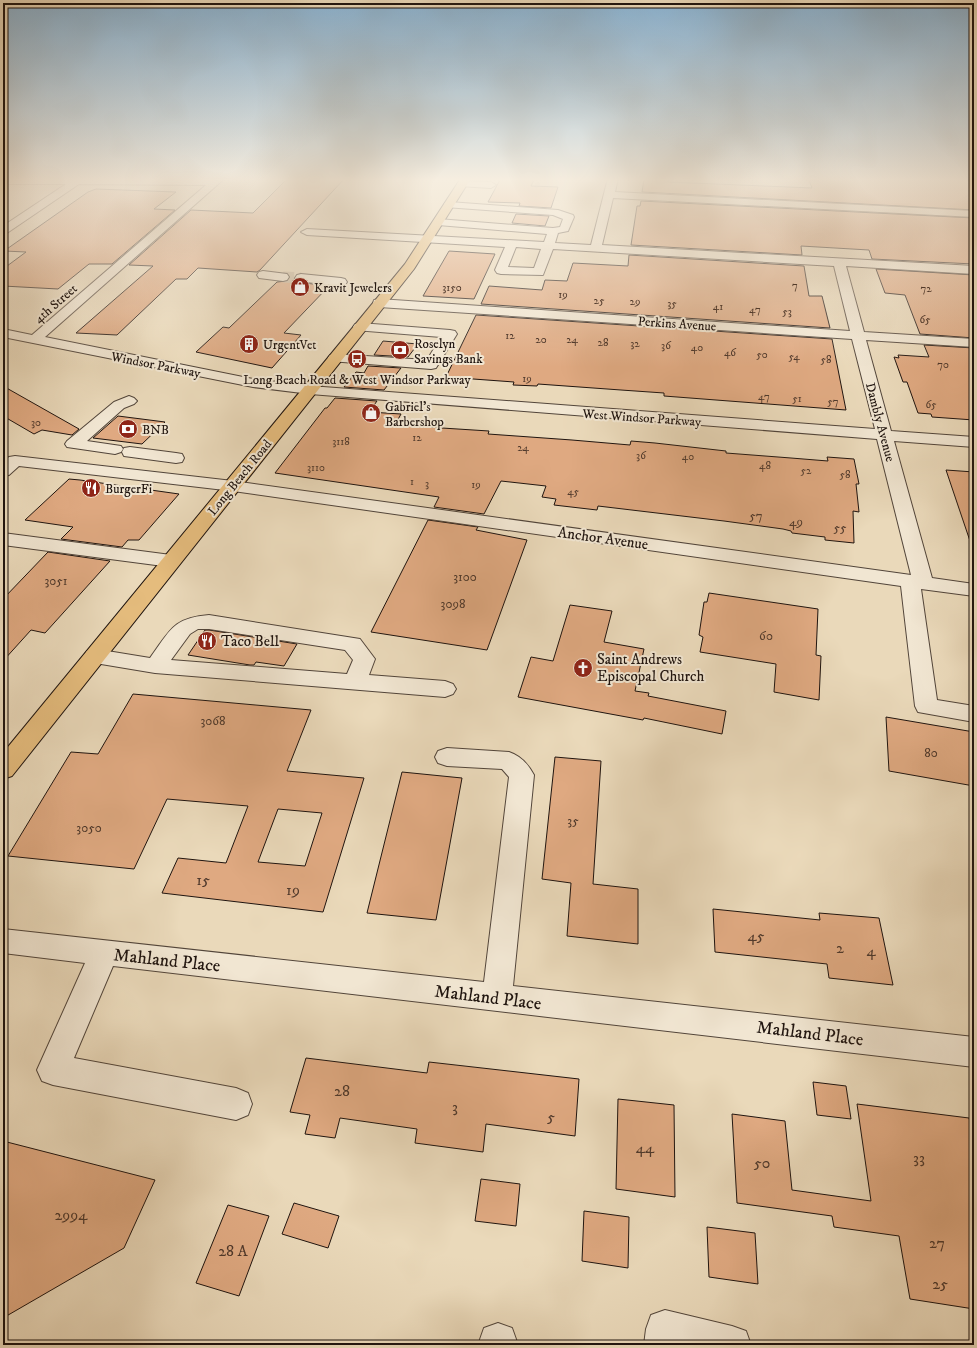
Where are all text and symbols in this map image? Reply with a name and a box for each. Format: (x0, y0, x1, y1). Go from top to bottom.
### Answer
shop icon: Kravit Jewelers (289, 276, 311, 298)
house number: 7 (792, 279, 798, 293)
place label: Kravit Jewelers (314, 280, 392, 296)
street label: 4th Street (31, 281, 81, 327)
house number: 3150 (442, 281, 462, 295)
house number: 72 (920, 282, 932, 296)
house number: 19 (558, 288, 568, 302)
house number: 25 (594, 294, 605, 308)
house number: 29 (630, 295, 640, 309)
house number: 35 (667, 297, 677, 311)
house number: 41 (713, 300, 723, 314)
house number: 47 (749, 303, 761, 317)
house number: 53 (782, 305, 792, 319)
street label: Perkins Avenue (637, 313, 717, 335)
house number: 65 (919, 313, 931, 327)
house number: 12 (505, 329, 515, 343)
building icon: UrgentVet (238, 333, 260, 355)
house number: 20 (535, 333, 547, 347)
house number: 24 (566, 333, 579, 347)
place label: Roselyn Savings Bank (414, 336, 483, 367)
house number: 28 (598, 336, 609, 350)
place label: UrgentVet (263, 337, 317, 353)
house number: 32 (630, 337, 640, 351)
bank icon: Roselyn Savings Bank (389, 339, 411, 361)
house number: 36 (661, 339, 672, 353)
house number: 40 (691, 341, 703, 355)
house number: 46 (724, 346, 737, 360)
street label: Windsor Parkway (109, 348, 203, 382)
bus stop icon: Long Beach Road & West Windsor Parkway (346, 348, 368, 370)
house number: 50 (756, 348, 768, 362)
house number: 54 (788, 350, 800, 364)
house number: 58 (821, 353, 832, 367)
house number: 70 (937, 358, 949, 372)
place label: Long Beach Road & West Windsor Parkway (243, 372, 471, 388)
house number: 19 (522, 372, 532, 386)
street label: Dambly Avenue (862, 381, 898, 464)
house number: 47 (758, 390, 770, 404)
house number: 51 (792, 392, 802, 406)
house number: 57 (827, 395, 839, 409)
house number: 65 (925, 398, 937, 412)
place label: Gabriel's Barbershop (385, 399, 444, 430)
shop icon: Gabriel's Barbershop (360, 402, 382, 424)
street label: West Windsor Parkway (581, 406, 703, 430)
house number: 30 (31, 416, 41, 430)
bank icon: BNB (117, 418, 139, 440)
place label: BNB (142, 422, 169, 438)
house number: 12 (412, 431, 422, 445)
house number: 3118 (332, 435, 350, 449)
street label: Long Beach Road (204, 436, 276, 519)
house number: 24 (517, 441, 530, 455)
house number: 36 (636, 449, 647, 463)
house number: 40 (682, 450, 694, 464)
house number: 48 (759, 459, 771, 473)
house number: 3110 (307, 461, 325, 475)
house number: 52 (801, 464, 812, 478)
house number: 58 (840, 468, 851, 482)
house number: 1 (410, 475, 414, 489)
restaurant icon: BurgerFi (80, 477, 102, 499)
house number: 3 (425, 477, 429, 491)
house number: 19 (471, 478, 481, 492)
place label: BurgerFi (105, 481, 152, 497)
house number: 45 (567, 485, 579, 499)
house number: 57 (749, 508, 763, 524)
house number: 49 (789, 514, 803, 530)
house number: 55 (834, 520, 847, 536)
street label: Anchor Avenue (557, 523, 649, 554)
house number: 3100 (453, 569, 477, 585)
house number: 3051 (44, 573, 68, 589)
house number: 3098 (441, 596, 465, 612)
house number: 60 (759, 628, 773, 644)
restaurant icon: Taco Bell (196, 630, 218, 652)
place label: Taco Bell (221, 632, 280, 651)
place label: Saint Andrews Episcopal Church (597, 650, 704, 686)
church icon: Saint Andrews Episcopal Church (572, 657, 594, 679)
house number: 3068 (200, 713, 226, 729)
house number: 80 (924, 745, 938, 761)
house number: 35 (567, 813, 579, 829)
house number: 3050 (76, 820, 102, 836)
house number: 15 (196, 870, 210, 890)
house number: 19 (286, 880, 300, 900)
house number: 45 (747, 926, 765, 946)
house number: 2 (836, 938, 844, 958)
house number: 4 (866, 941, 876, 961)
street label: Mahland Place (112, 944, 221, 978)
street label: Mahland Place (433, 981, 543, 1015)
street label: Mahland Place (755, 1017, 865, 1051)
house number: 28 (334, 1081, 350, 1101)
house number: 3 (452, 1097, 458, 1117)
house number: 5 (547, 1107, 555, 1127)
house number: 44 (636, 1138, 655, 1158)
house number: 33 (913, 1148, 925, 1168)
house number: 50 (754, 1153, 770, 1173)
house number: 2994 (54, 1205, 88, 1225)
house number: 27 (929, 1233, 945, 1253)
house number: 28 A (218, 1241, 249, 1261)
house number: 25 (932, 1274, 948, 1294)

